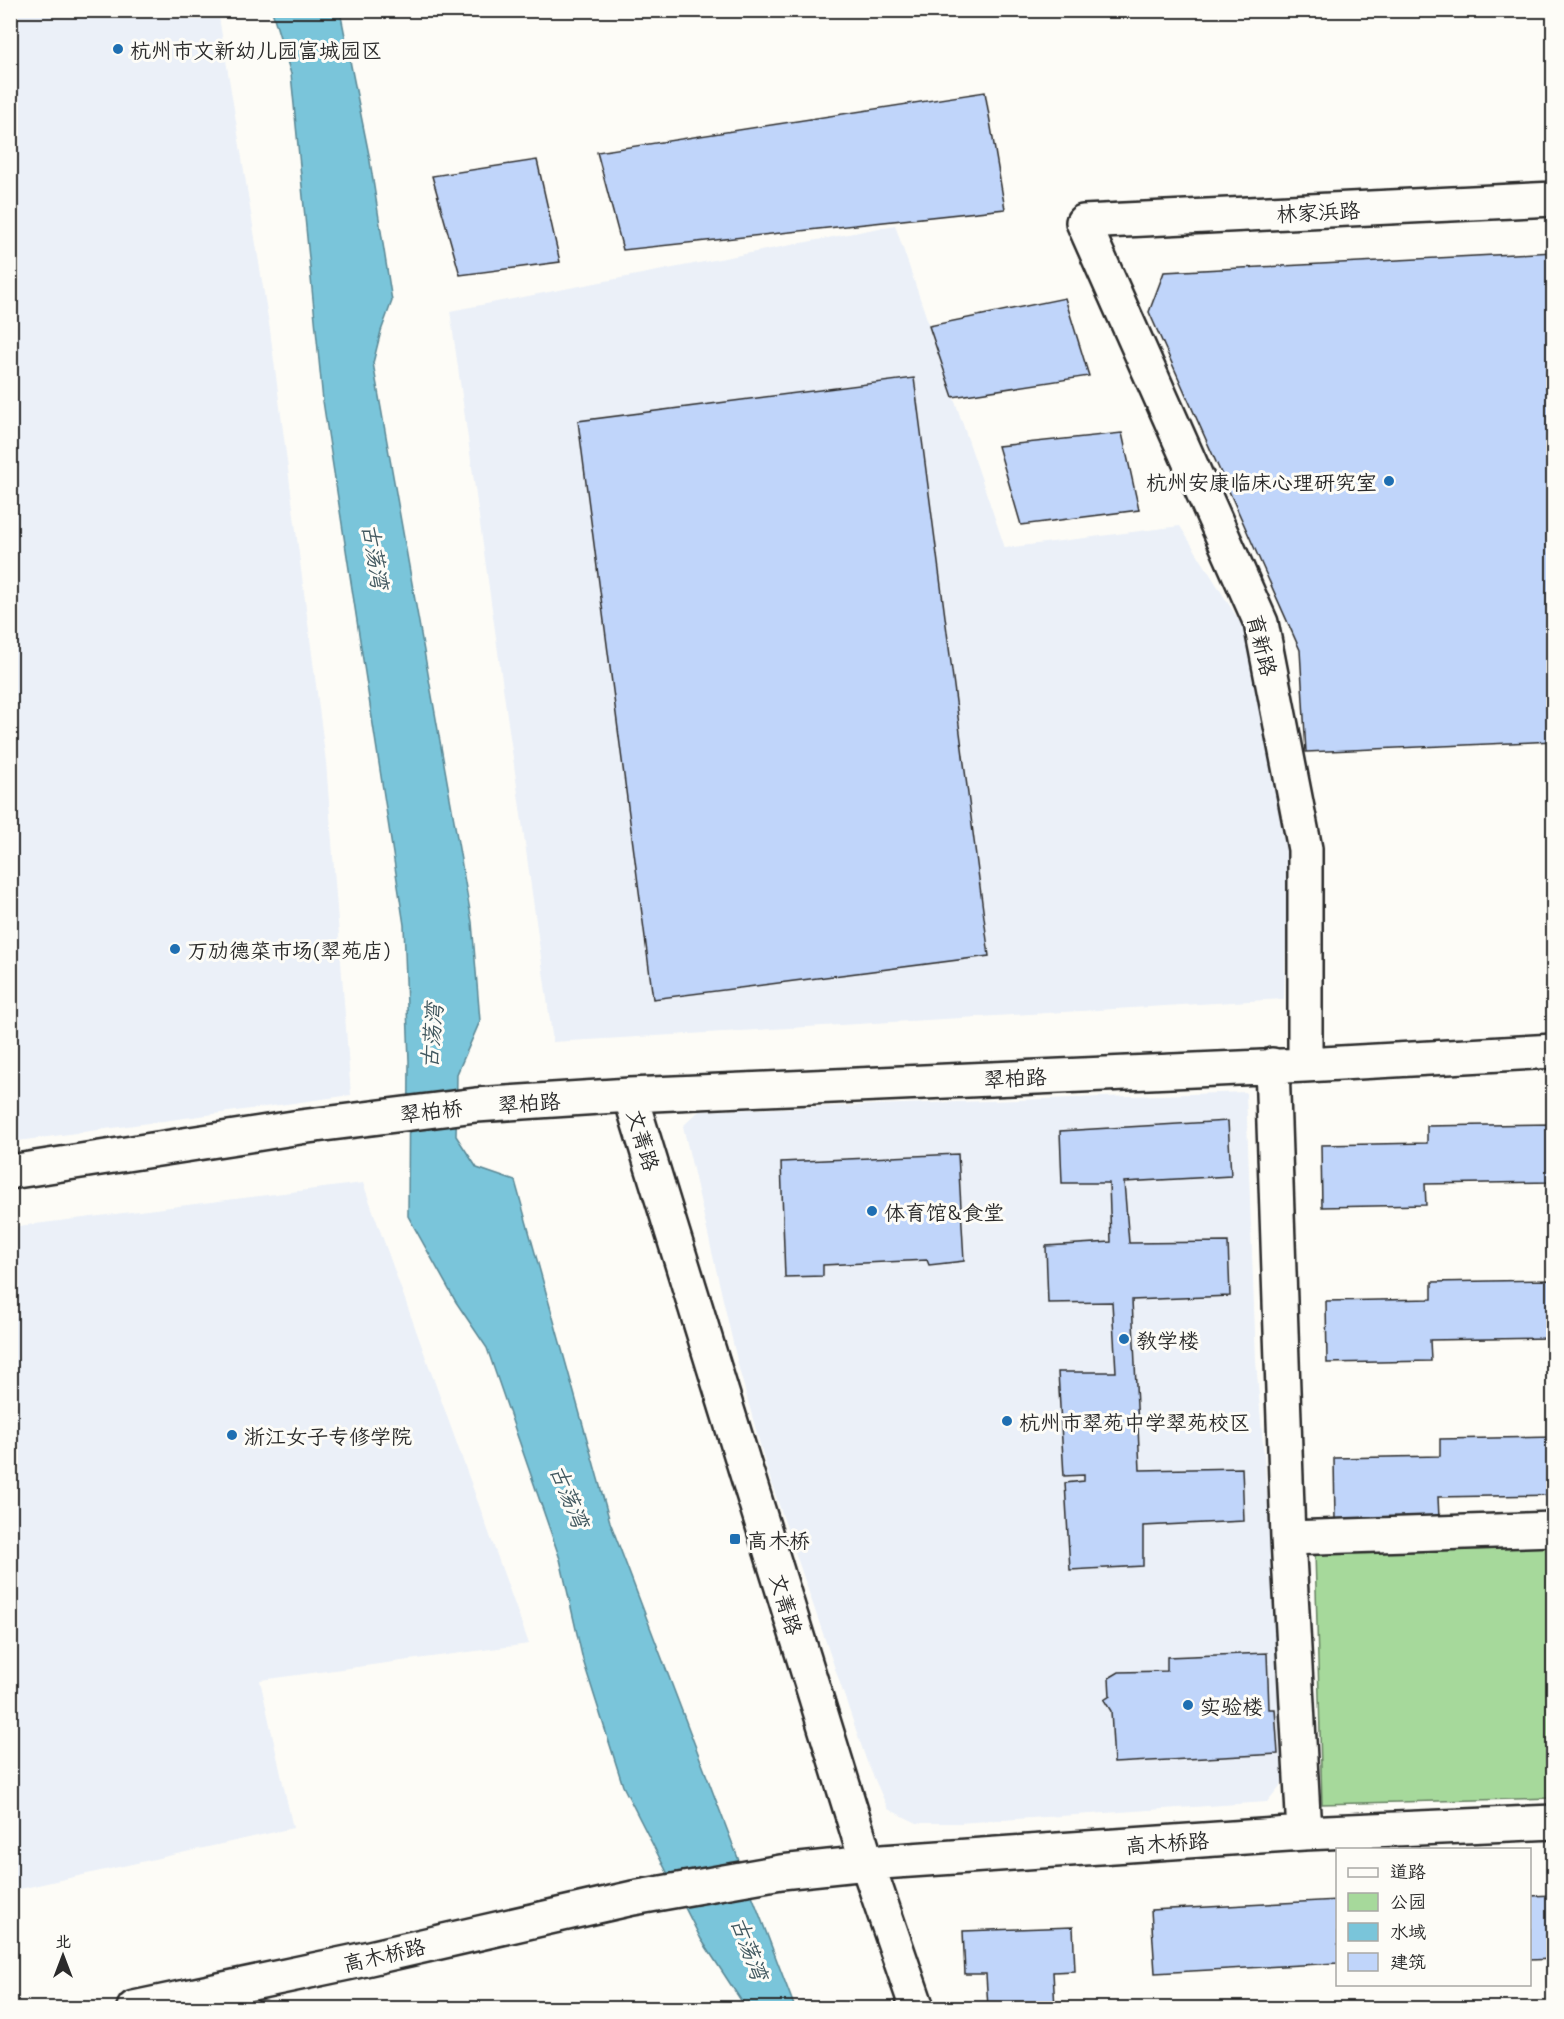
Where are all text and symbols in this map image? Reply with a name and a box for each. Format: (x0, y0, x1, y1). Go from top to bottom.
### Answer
place label: 杭州市文新幼儿园富城园区 (130, 36, 382, 63)
marker: 杭州市文新幼儿园富城园区 (111, 42, 125, 56)
street label: 林家浜路 (1275, 195, 1361, 227)
place label: 杭州安康临床心理研究室 (1146, 468, 1377, 495)
marker: 杭州安康临床心理研究室 (1382, 474, 1396, 488)
water label: 古荡湾 (357, 521, 396, 594)
street label: 育新路 (1242, 611, 1284, 679)
place label: 万劢德菜巿场(翠苑店) (187, 936, 390, 963)
marker: 万劢德菜巿场(翠苑店) (168, 942, 182, 956)
water label: 古荡湾 (414, 999, 449, 1070)
street label: 翠柏路 (983, 1062, 1047, 1092)
street label: 翠柏路 (497, 1086, 561, 1118)
street label: 翠柏桥 (398, 1093, 464, 1127)
street label: 文菁路 (622, 1106, 666, 1174)
place label: 体育馆&食堂 (884, 1198, 1004, 1225)
marker: 体育馆&食堂 (865, 1204, 879, 1218)
place label: 教学楼 (1136, 1326, 1199, 1353)
marker: 教学楼 (1117, 1332, 1131, 1346)
place label: 杭州市翠苑中学翠苑校区 (1019, 1408, 1250, 1435)
marker: 杭州市翠苑中学翠苑校区 (1000, 1414, 1014, 1428)
place label: 浙江女子专修学院 (244, 1422, 412, 1449)
marker: 浙江女子专修学院 (225, 1428, 239, 1442)
water label: 古荡湾 (544, 1460, 597, 1535)
place label: 高木桥 (747, 1526, 810, 1553)
marker: 高木桥 (728, 1532, 742, 1546)
street label: 文菁路 (765, 1570, 809, 1638)
place label: 实验楼 (1200, 1692, 1263, 1719)
marker: 实验楼 (1181, 1698, 1195, 1712)
street label: 高木桥路 (1124, 1826, 1210, 1858)
legend (1336, 1848, 1531, 1986)
text: 道路 (1390, 1859, 1426, 1883)
text: 公园 (1390, 1889, 1426, 1913)
water label: 古荡湾 (725, 1912, 776, 1987)
text: 水域 (1390, 1919, 1426, 1943)
north arrow (33, 1926, 93, 1986)
text: 北 (55, 1930, 71, 1951)
street label: 高木桥路 (340, 1931, 428, 1977)
text: 建筑 (1390, 1949, 1426, 1973)

